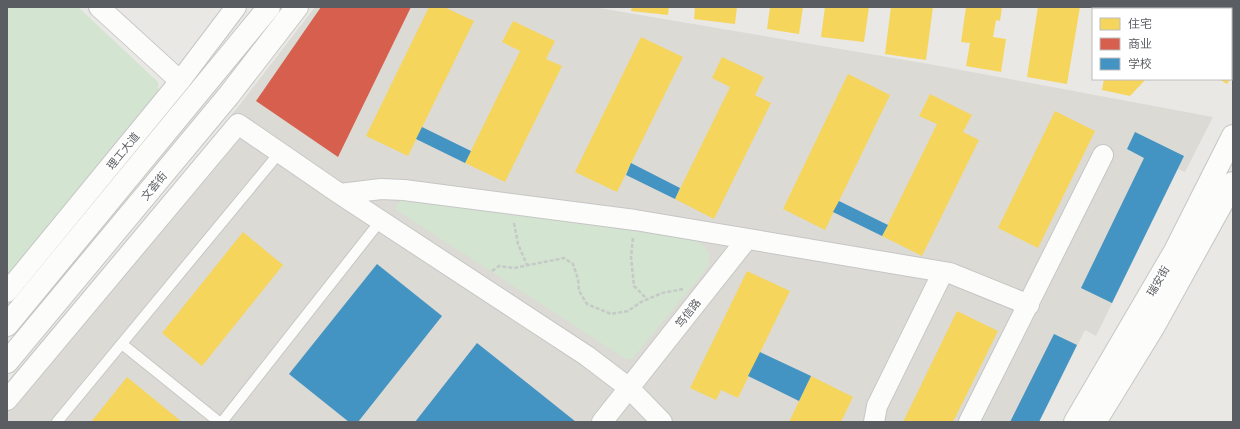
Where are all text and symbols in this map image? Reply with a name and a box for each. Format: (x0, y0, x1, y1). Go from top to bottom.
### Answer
legend (1092, 8, 1232, 80)
text: 住宅 (1128, 17, 1152, 31)
text: 商业 (1128, 37, 1152, 51)
text: 学校 (1128, 57, 1152, 71)
street label: 理工大道 (104, 130, 142, 173)
street label: 文荟街 (139, 170, 170, 203)
street label: 瑞安街 (1145, 264, 1172, 299)
street label: 笃信路 (673, 296, 704, 330)

